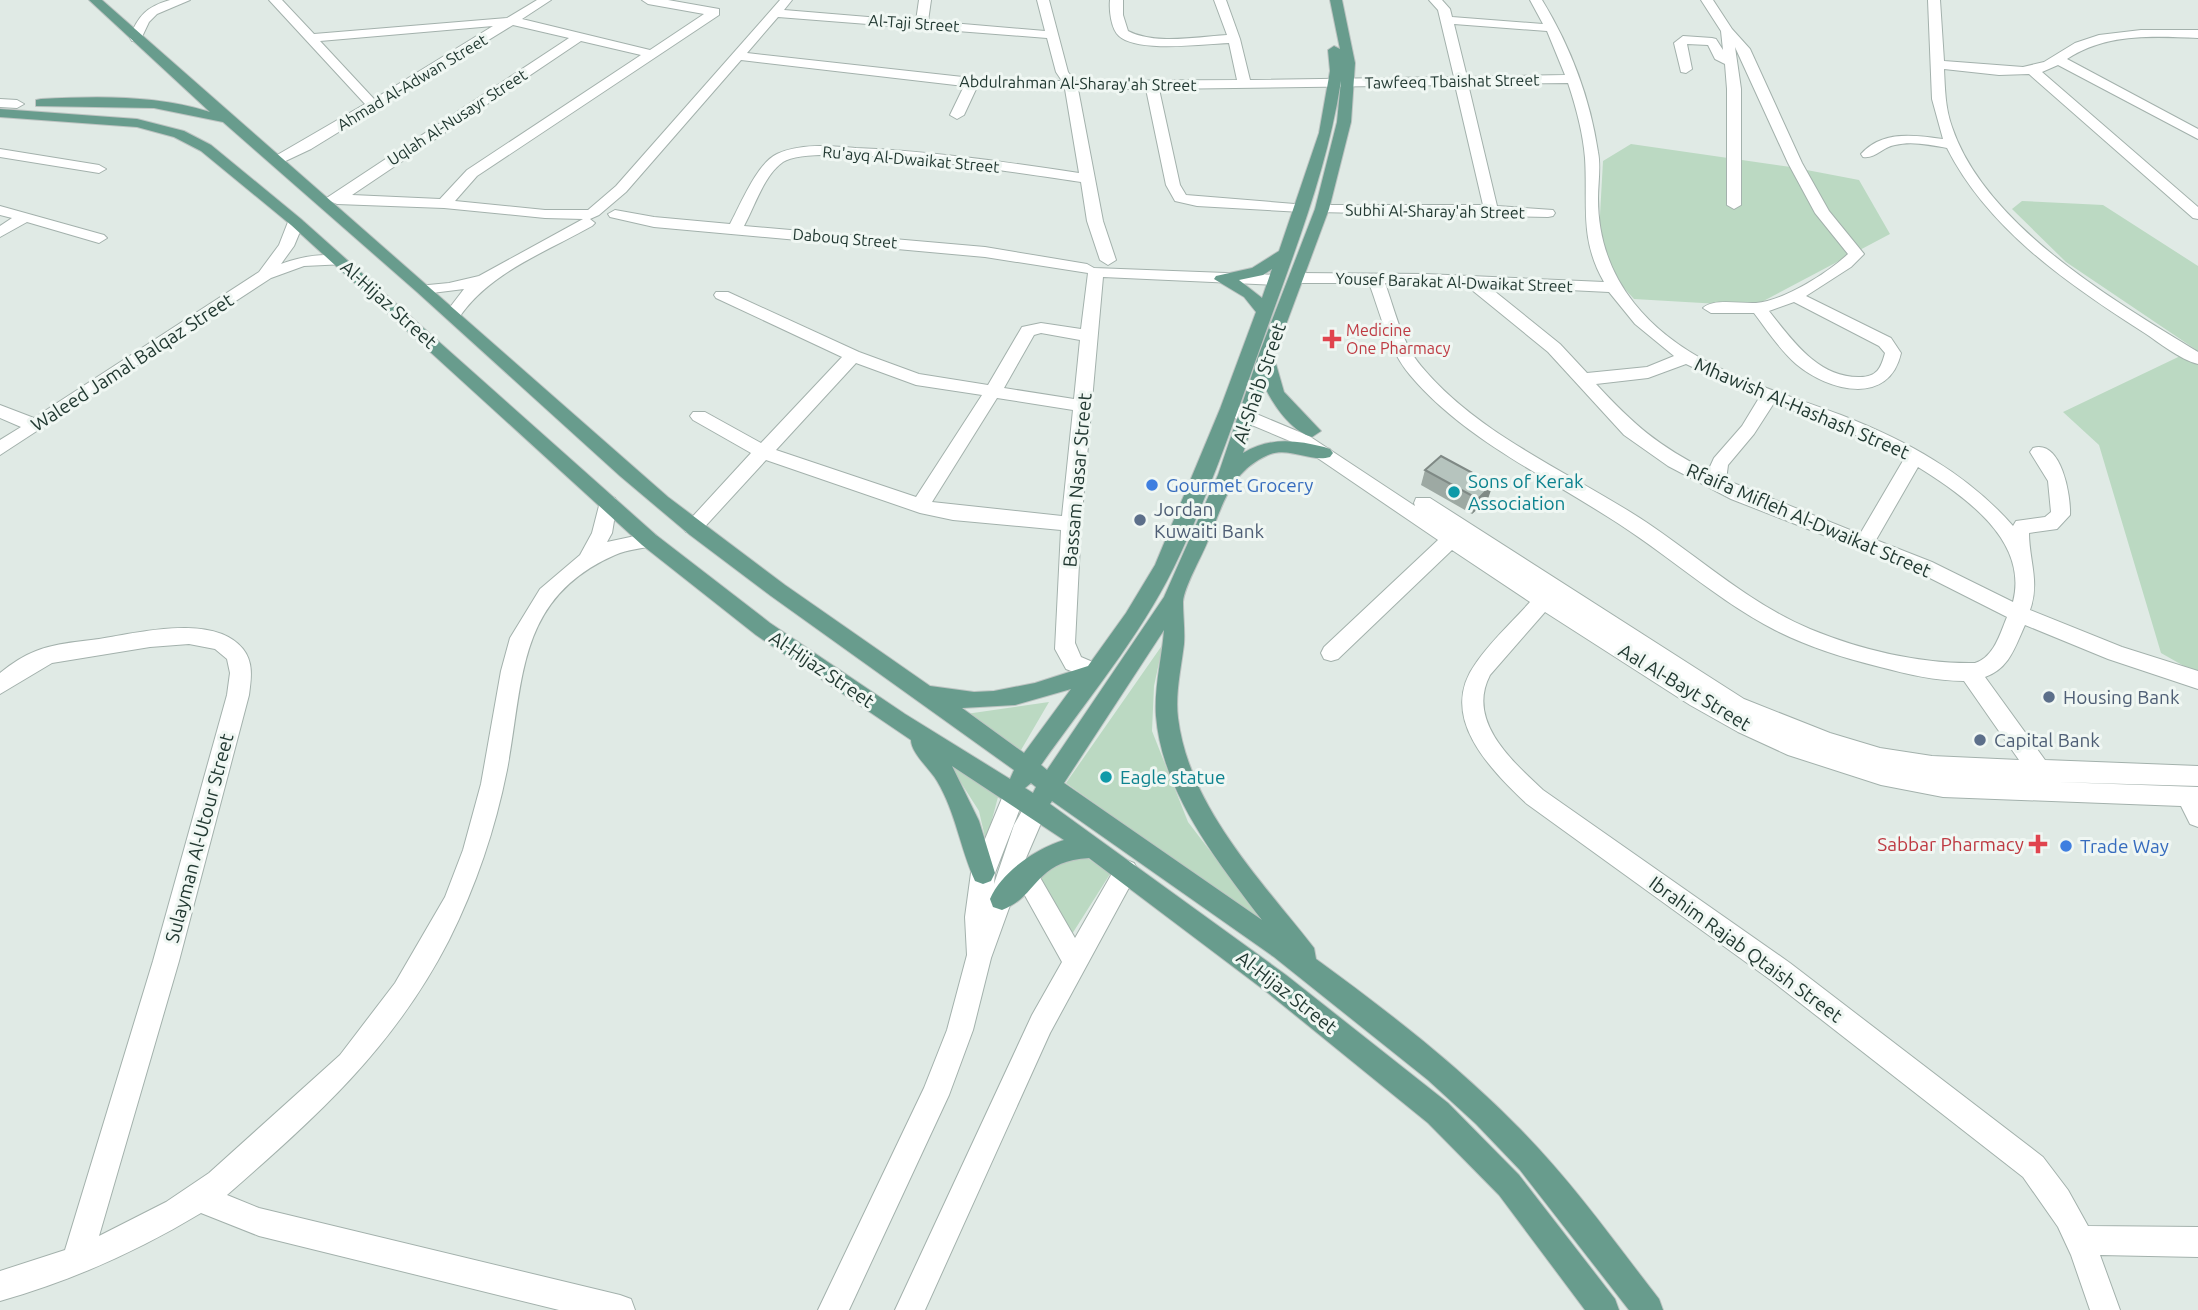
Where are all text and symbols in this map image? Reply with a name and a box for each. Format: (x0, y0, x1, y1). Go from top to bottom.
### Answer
street label: Al-Taji Street (868, 11, 961, 35)
street label: Ahmad Al-Adwan Street (334, 30, 491, 134)
street label: Uqlah Al-Nusayr Street (384, 65, 531, 169)
street label: Tawfeeq Tbaishat Street (1364, 70, 1540, 92)
street label: Abdulrahman Al-Sharay'ah Street (959, 72, 1197, 94)
street label: Ru'ayq Al-Dwaikat Street (822, 142, 1001, 176)
street label: Subhi Al-Sharay'ah Street (1345, 200, 1526, 222)
street label: Dabouq Street (792, 224, 899, 252)
street label: Al-Hijaz Street (337, 255, 442, 353)
street label: Yousef Barakat Al-Dwaikat Street (1335, 269, 1574, 295)
street label: Waleed Jamal Balqaz Street (27, 288, 238, 436)
street label: Al-Sha'b Street (1228, 319, 1290, 446)
place label: Medicine One Pharmacy (1346, 321, 1451, 357)
marker: Medicine One Pharmacy (1324, 331, 1340, 347)
street label: Mhawish Al-Hashash Street (1691, 353, 1913, 463)
street label: Bassam Nasar Street (1058, 391, 1096, 568)
street label: Rfaifa Mifleh Al-Dwaikat Street (1683, 458, 1935, 582)
place label: Sons of Kerak Association (1468, 470, 1584, 514)
place label: Gourmet Grocery (1166, 474, 1313, 496)
marker: Gourmet Grocery (1144, 477, 1160, 493)
marker: Sons of Kerak Association (1446, 484, 1462, 500)
place label: Jordan Kuwaiti Bank (1154, 498, 1265, 542)
marker: Jordan Kuwaiti Bank (1132, 512, 1148, 528)
street label: Al-Hijaz Street (766, 626, 879, 712)
street label: Aal Al-Bayt Street (1615, 639, 1755, 735)
place label: Housing Bank (2063, 686, 2180, 708)
marker: Housing Bank (2041, 689, 2057, 705)
place label: Capital Bank (1994, 729, 2100, 751)
street label: Sulayman Al-Utour Street (160, 730, 238, 945)
marker: Capital Bank (1972, 732, 1988, 748)
place label: Eagle statue (1120, 766, 1225, 788)
marker: Eagle statue (1098, 769, 1114, 785)
place label: Sabbar Pharmacy (1877, 833, 2024, 855)
place label: Trade Way (2080, 835, 2169, 857)
marker: Sabbar Pharmacy (2030, 836, 2046, 852)
marker: Trade Way (2058, 838, 2074, 854)
street label: Ibrahim Rajab Qtaish Street (1645, 871, 1847, 1027)
street label: Al-Hijaz Street (1232, 946, 1342, 1038)

